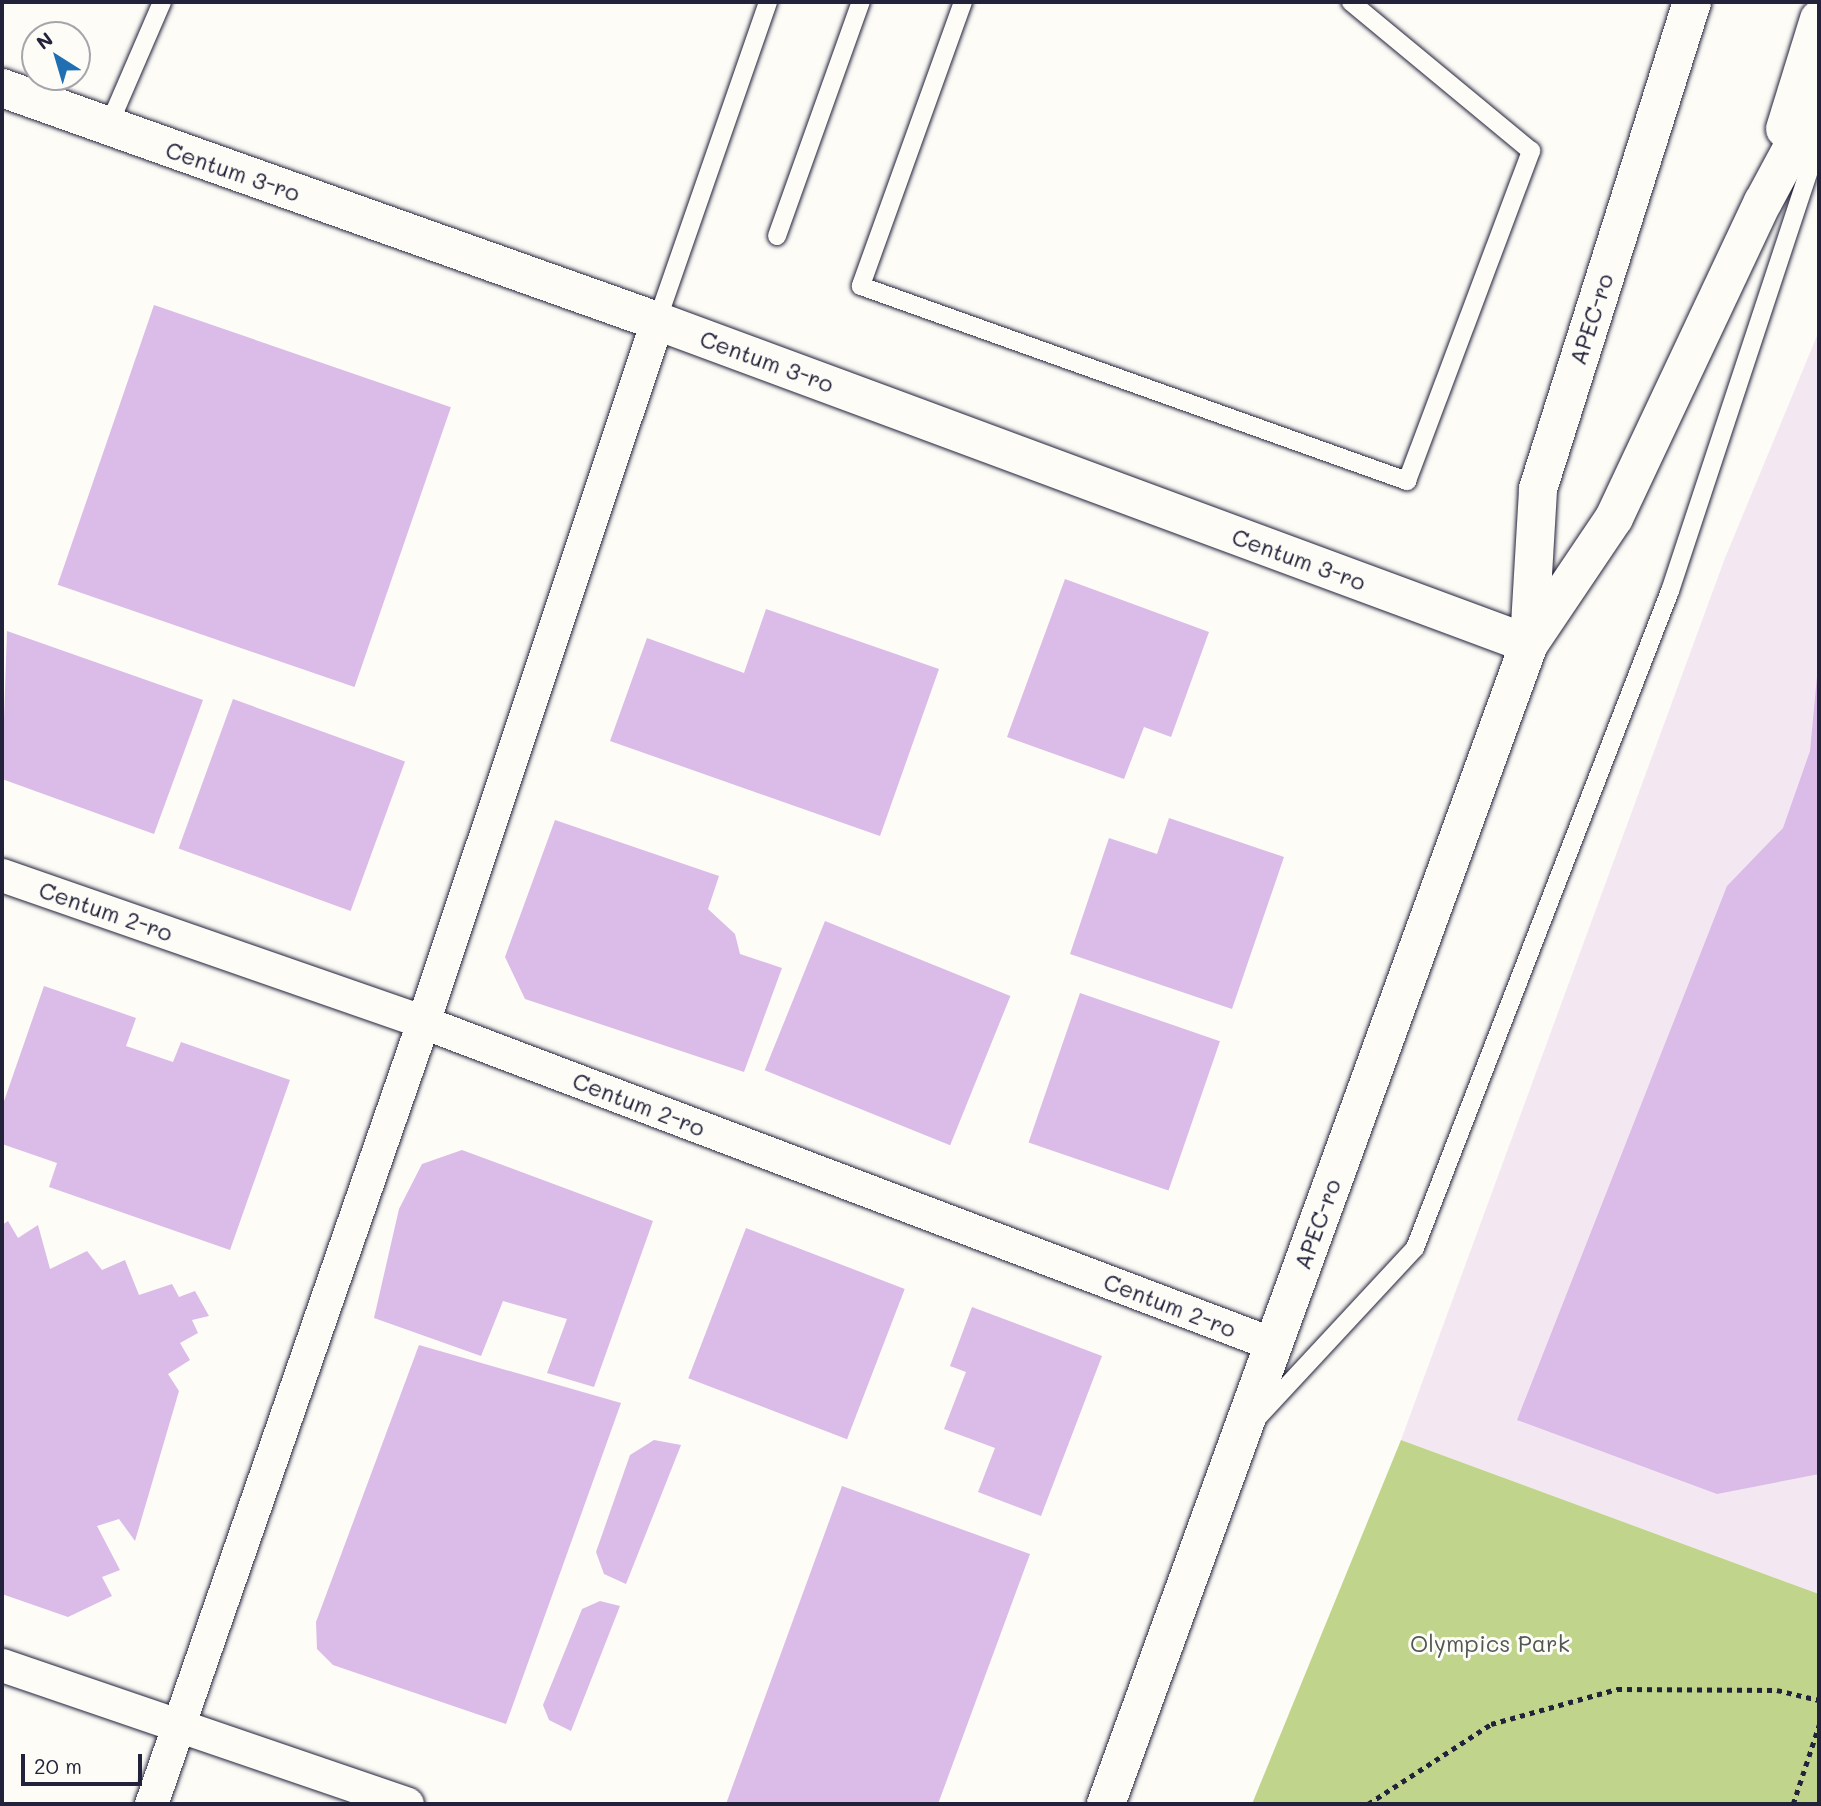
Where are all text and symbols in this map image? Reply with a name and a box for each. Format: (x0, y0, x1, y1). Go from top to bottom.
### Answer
north arrow (21, 21, 91, 91)
text: N (31, 26, 58, 55)
street label: Centum 3-ro (162, 135, 304, 207)
street label: APEC-ro (1563, 270, 1619, 368)
street label: Centum 3-ro (696, 324, 838, 398)
street label: Centum 3-ro (1228, 522, 1370, 596)
street label: Centum 2-ro (36, 875, 176, 947)
street label: Centum 2-ro (569, 1066, 709, 1142)
street label: APEC-ro (1288, 1175, 1346, 1273)
street label: Centum 2-ro (1100, 1267, 1240, 1343)
park label: Olympics Park (1410, 1629, 1570, 1657)
scale bar (24, 1740, 145, 1784)
text: 20 m (34, 1752, 82, 1779)

